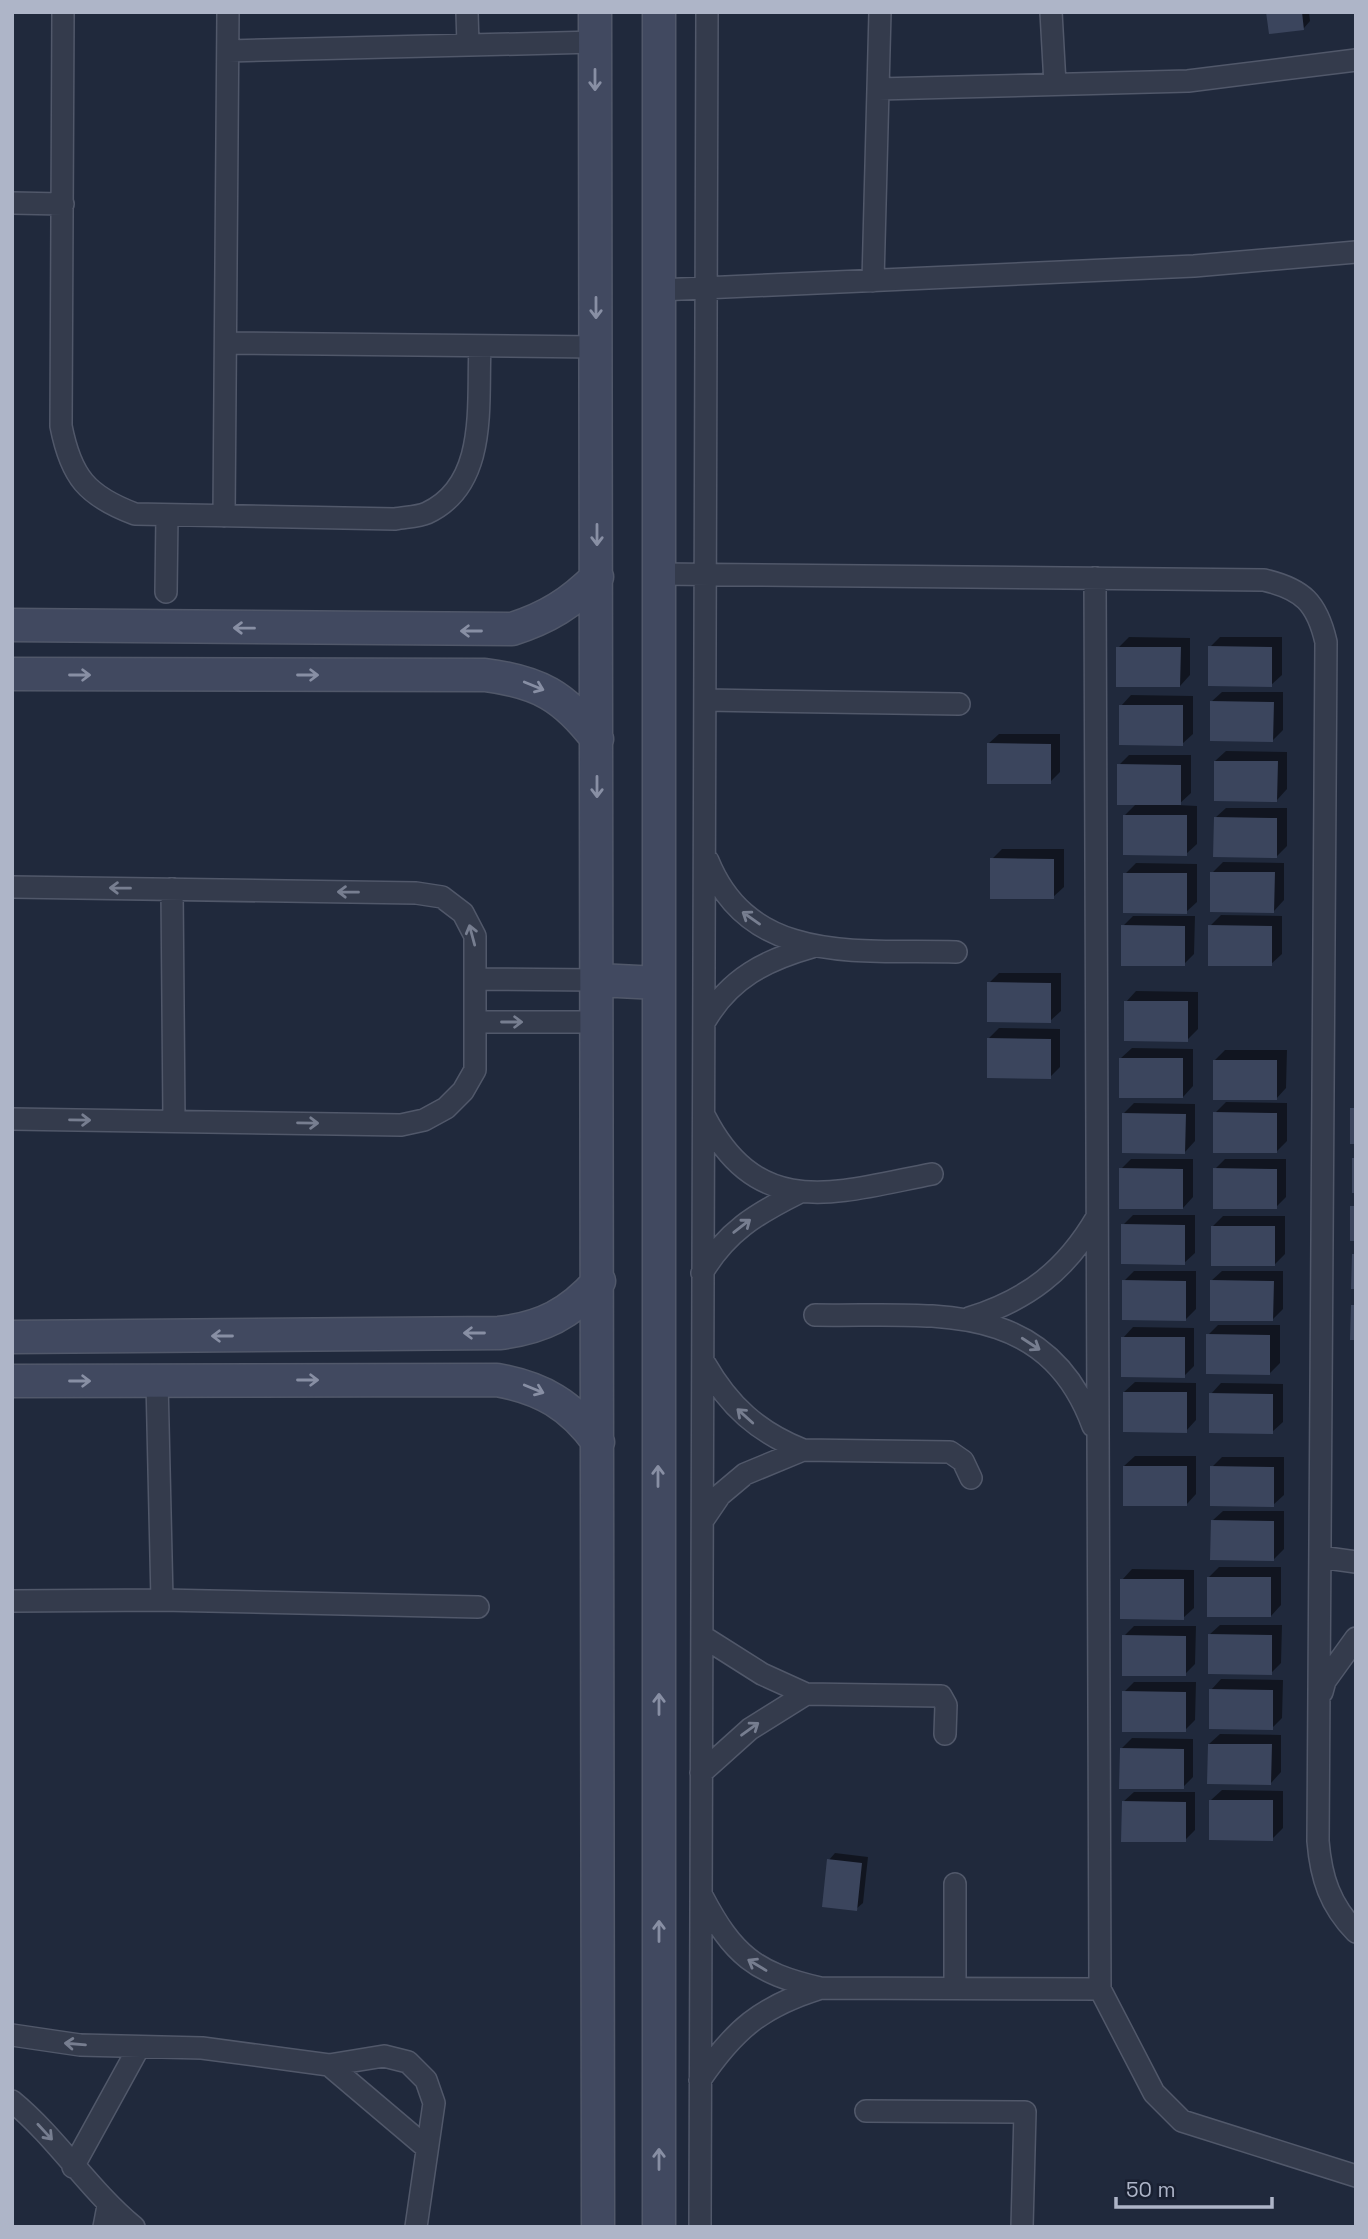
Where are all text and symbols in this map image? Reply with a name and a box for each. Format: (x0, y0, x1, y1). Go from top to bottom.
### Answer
one-way arrow (588, 69, 602, 92)
one-way arrow (589, 296, 603, 319)
one-way arrow (590, 524, 604, 547)
one-way arrow (233, 621, 256, 635)
one-way arrow (460, 624, 483, 638)
one-way arrow (69, 668, 92, 682)
one-way arrow (296, 668, 319, 682)
one-way arrow (523, 680, 544, 693)
one-way arrow (590, 776, 604, 799)
one-way arrow (109, 882, 132, 895)
one-way arrow (337, 885, 360, 899)
one-way arrow (742, 911, 761, 925)
one-way arrow (465, 925, 478, 947)
one-way arrow (501, 1015, 524, 1029)
one-way arrow (69, 1113, 92, 1126)
one-way arrow (296, 1117, 319, 1130)
one-way arrow (733, 1219, 751, 1234)
one-way arrow (463, 1327, 486, 1340)
one-way arrow (211, 1329, 234, 1342)
one-way arrow (1021, 1337, 1040, 1352)
one-way arrow (296, 1373, 319, 1387)
one-way arrow (69, 1374, 92, 1388)
one-way arrow (523, 1384, 544, 1397)
one-way arrow (736, 1408, 754, 1424)
one-way arrow (651, 1465, 665, 1488)
one-way arrow (652, 1692, 666, 1715)
one-way arrow (741, 1722, 759, 1737)
one-way arrow (652, 1920, 666, 1943)
one-way arrow (747, 1957, 767, 1971)
one-way arrow (64, 2037, 87, 2050)
one-way arrow (37, 2123, 54, 2140)
one-way arrow (652, 2147, 666, 2170)
scale bar (1116, 2166, 1272, 2210)
text: 50 m (1126, 2176, 1176, 2203)

